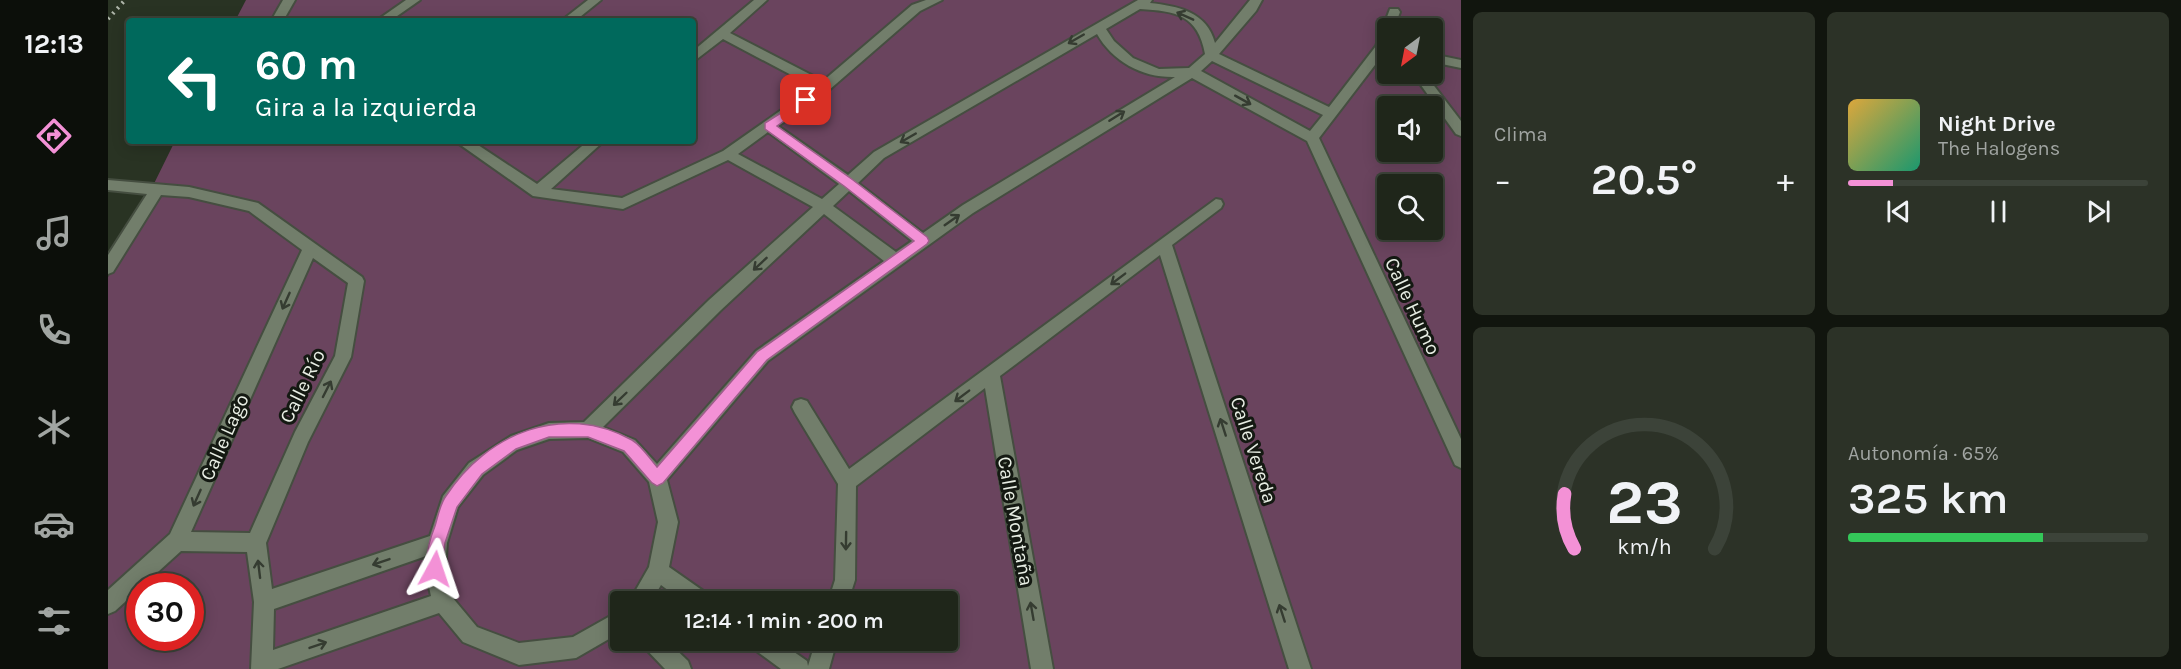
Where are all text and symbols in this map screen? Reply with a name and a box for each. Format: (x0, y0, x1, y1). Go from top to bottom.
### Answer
one-way arrow (1177, 10, 1195, 22)
north arrow (1377, 18, 1443, 84)
map controls (1377, 18, 1443, 240)
text: 12:13 (24, 28, 84, 60)
one-way arrow (1068, 34, 1085, 46)
text: 60 m (255, 40, 358, 90)
icon: left (156, 42, 234, 120)
pin (780, 74, 831, 125)
icon: arrive (789, 83, 822, 116)
text: Gira a la izquierda (255, 91, 477, 123)
one-way arrow (1234, 95, 1251, 107)
button: sound (1377, 96, 1443, 162)
one-way arrow (1108, 110, 1125, 122)
text: Night Drive (1938, 111, 2056, 137)
icon: directions (33, 115, 75, 157)
text: Clima (1494, 123, 1548, 146)
one-way arrow (900, 132, 917, 144)
text: The Halogens (1938, 137, 2060, 160)
text: 20.5° (1591, 153, 1697, 205)
text: − (1494, 161, 1511, 199)
text: + (1777, 161, 1794, 199)
button: search (1377, 174, 1443, 240)
icon: previous (1882, 195, 1915, 228)
icon: pause (1982, 195, 2015, 228)
icon: next (2082, 195, 2115, 228)
icon: music (33, 212, 75, 254)
one-way arrow (944, 214, 960, 226)
street label: Calle Humo (1380, 254, 1445, 358)
one-way arrow (753, 257, 768, 271)
one-way arrow (1110, 272, 1126, 285)
one-way arrow (279, 292, 290, 310)
icon: phone (33, 309, 75, 351)
street label: Calle Río (275, 346, 330, 427)
one-way arrow (321, 381, 333, 399)
one-way arrow (954, 389, 970, 402)
street label: Calle Lago (195, 390, 254, 484)
one-way arrow (612, 392, 627, 406)
street label: Calle Vereda (1225, 394, 1282, 506)
icon: climate (33, 406, 75, 448)
one-way arrow (1217, 418, 1228, 437)
text: Autonomía · 65% (1848, 442, 1999, 465)
street label: Calle Montaña (993, 455, 1038, 588)
text: 23 (1606, 466, 1682, 539)
text: 325 km (1848, 472, 2009, 524)
one-way arrow (190, 488, 202, 506)
icon: car (33, 503, 75, 545)
one-way arrow (840, 530, 851, 550)
text: km/h (1617, 534, 1671, 559)
position arrow (403, 537, 467, 601)
one-way arrow (372, 557, 391, 568)
one-way arrow (254, 559, 265, 579)
speed limit sign: 30 (126, 573, 204, 651)
icon: filters (33, 600, 75, 642)
one-way arrow (1026, 602, 1037, 622)
one-way arrow (1276, 604, 1287, 623)
text: 12:14 · 1 min · 200 m (684, 608, 884, 634)
one-way arrow (308, 638, 327, 649)

